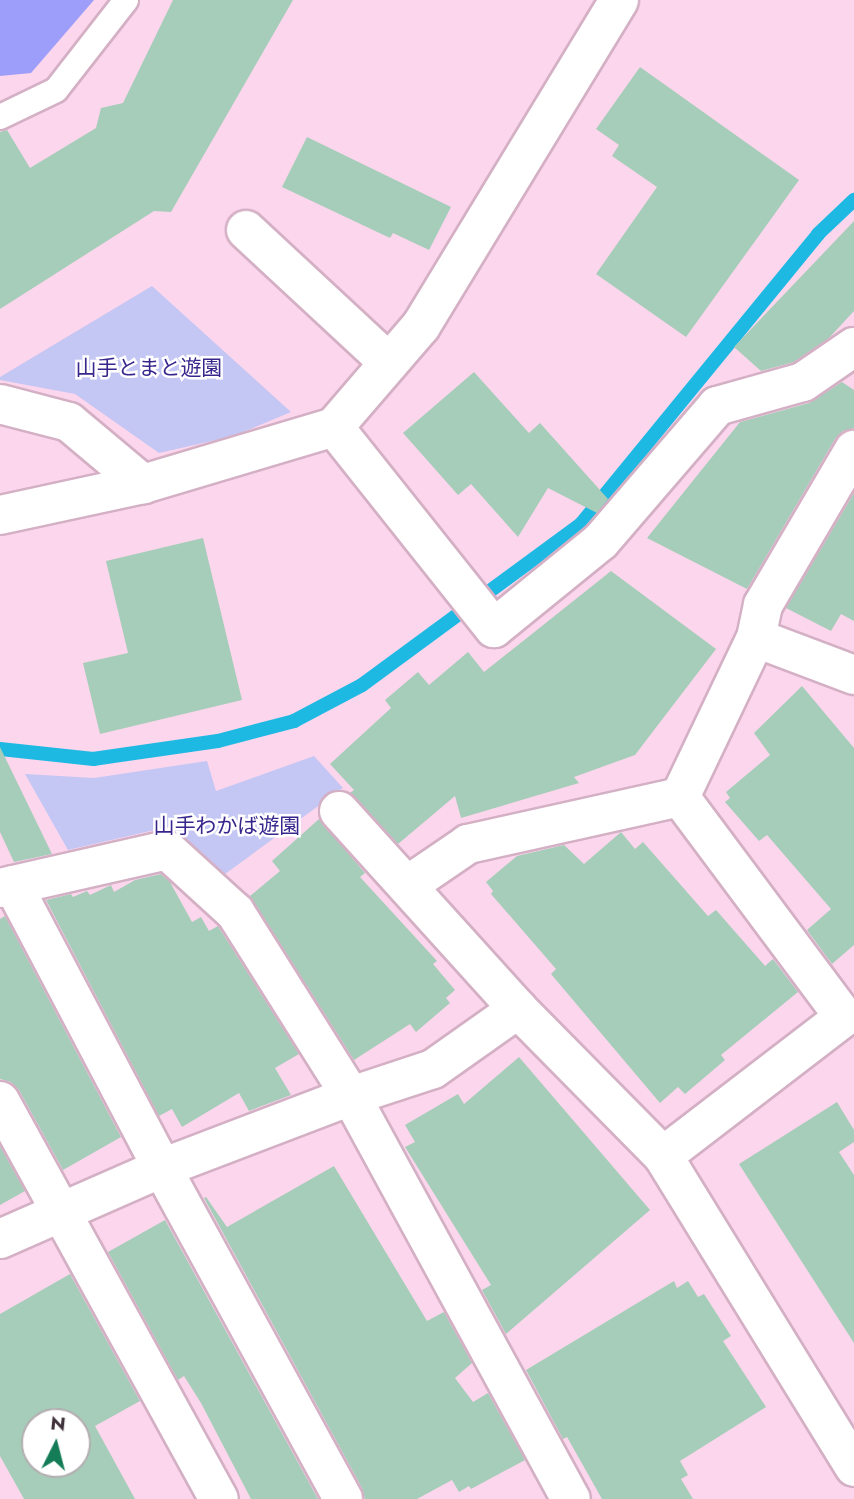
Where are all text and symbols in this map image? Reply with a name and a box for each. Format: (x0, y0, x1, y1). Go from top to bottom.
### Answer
park label: 山手とまと遊園 (76, 355, 222, 381)
park label: 山手わかば遊園 (154, 813, 300, 839)
north arrow (21, 1408, 91, 1478)
text: N (49, 1409, 67, 1438)

